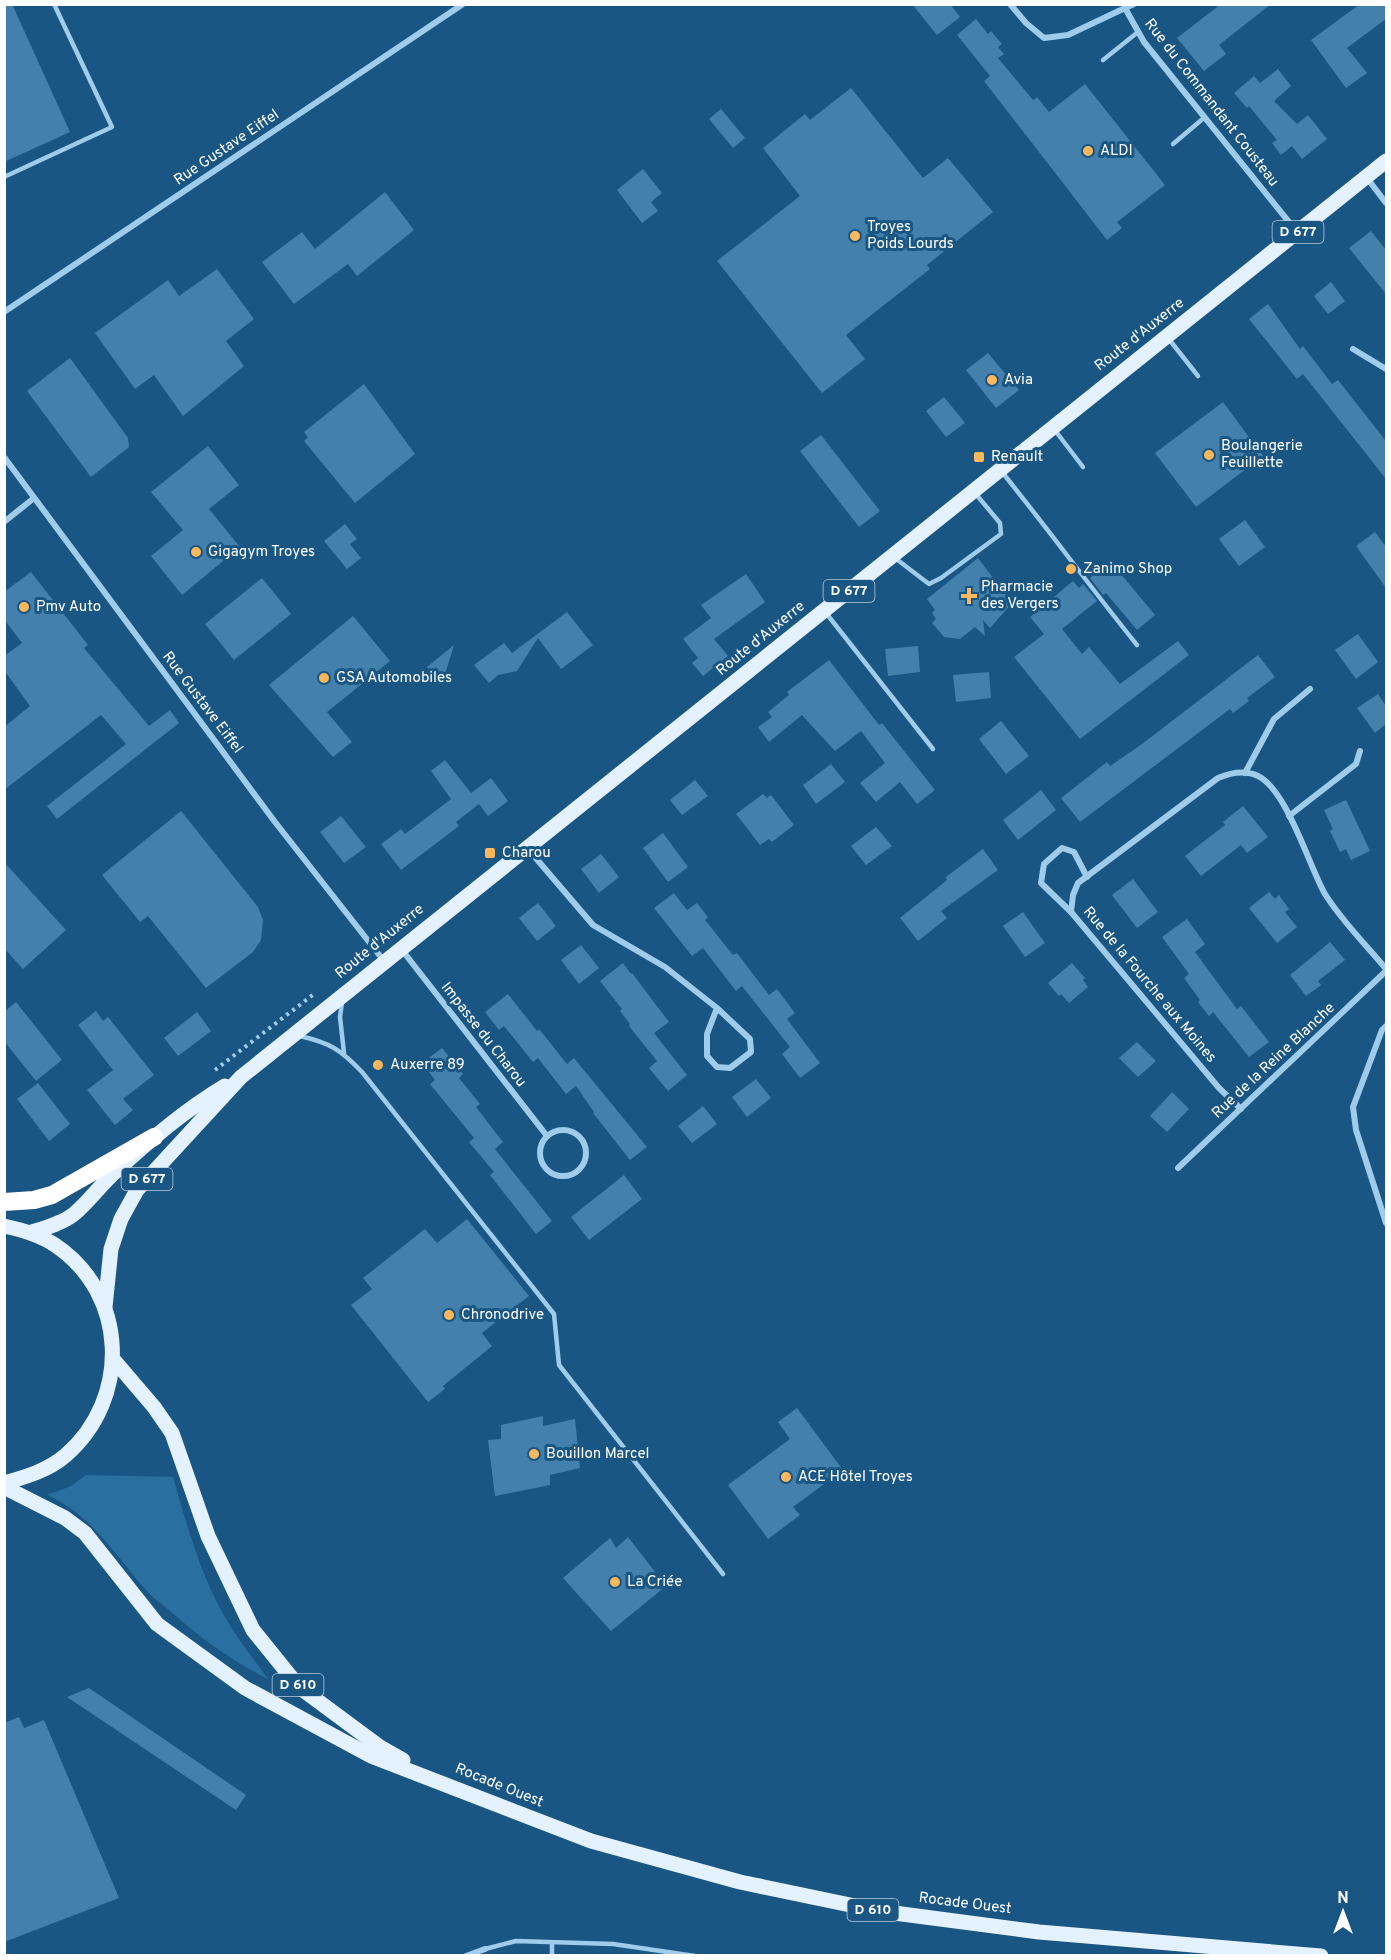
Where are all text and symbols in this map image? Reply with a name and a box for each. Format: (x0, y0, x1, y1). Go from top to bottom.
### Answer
street label: Rue du Commandant Cousteau (1140, 15, 1282, 191)
street label: Rue Gustave Eiffel (171, 106, 283, 190)
place label: ALDI (1100, 142, 1133, 161)
marker: ALDI (1081, 144, 1095, 158)
place label: Troyes Poids Lourds (867, 218, 954, 254)
road number: D 677 (1272, 221, 1324, 243)
marker: Troyes Poids Lourds (848, 229, 862, 243)
street label: Route d'Auxerre (1091, 294, 1189, 376)
place label: Avia (1004, 371, 1033, 390)
marker: Avia (985, 373, 999, 387)
place label: Boulangerie Feuillette (1221, 437, 1303, 473)
place label: Renault (991, 448, 1043, 467)
marker: Boulangerie Feuillette (1202, 448, 1216, 462)
marker: Renault (972, 450, 986, 464)
place label: Gigagym Troyes (208, 543, 315, 562)
marker: Gigagym Troyes (189, 545, 203, 559)
place label: Zanimo Shop (1083, 560, 1172, 579)
marker: Zanimo Shop (1064, 562, 1078, 576)
place label: Pharmacie des Vergers (981, 578, 1059, 614)
road number: D 677 (824, 580, 874, 602)
marker: Pharmacie des Vergers (962, 589, 976, 603)
street label: Route d'Auxerre (713, 597, 809, 681)
place label: Pmv Auto (36, 598, 101, 617)
marker: Pmv Auto (17, 600, 31, 614)
street label: Rue Gustave Eiffel (157, 648, 247, 758)
place label: GSA Automobiles (336, 669, 452, 688)
marker: GSA Automobiles (317, 671, 331, 685)
place label: Charou (502, 844, 551, 863)
marker: Charou (483, 846, 497, 860)
street label: Route d'Auxerre (332, 900, 428, 984)
street label: Rue de la Fourche aux Moines (1078, 903, 1220, 1067)
street label: Impasse du Charou (436, 979, 530, 1091)
street label: Rue de la Reine Blanche (1208, 999, 1340, 1123)
place label: Auxerre 89 (390, 1056, 465, 1075)
marker: Auxerre 89 (371, 1058, 385, 1072)
road number: D 677 (122, 1168, 172, 1190)
place label: Chronodrive (461, 1306, 544, 1325)
marker: Chronodrive (442, 1308, 456, 1322)
place label: Bouillon Marcel (546, 1445, 650, 1464)
marker: Bouillon Marcel (527, 1447, 541, 1461)
place label: ACE Hôtel Troyes (798, 1468, 913, 1487)
marker: ACE Hôtel Troyes (779, 1470, 793, 1484)
place label: La Criée (627, 1573, 682, 1592)
marker: La Criée (608, 1575, 622, 1589)
road number: D 610 (272, 1674, 324, 1696)
street label: Rocade Ouest (452, 1760, 546, 1812)
north arrow (1313, 1882, 1373, 1942)
street label: Rocade Ouest (917, 1889, 1013, 1919)
text: N (1337, 1889, 1349, 1909)
road number: D 610 (848, 1899, 898, 1921)

